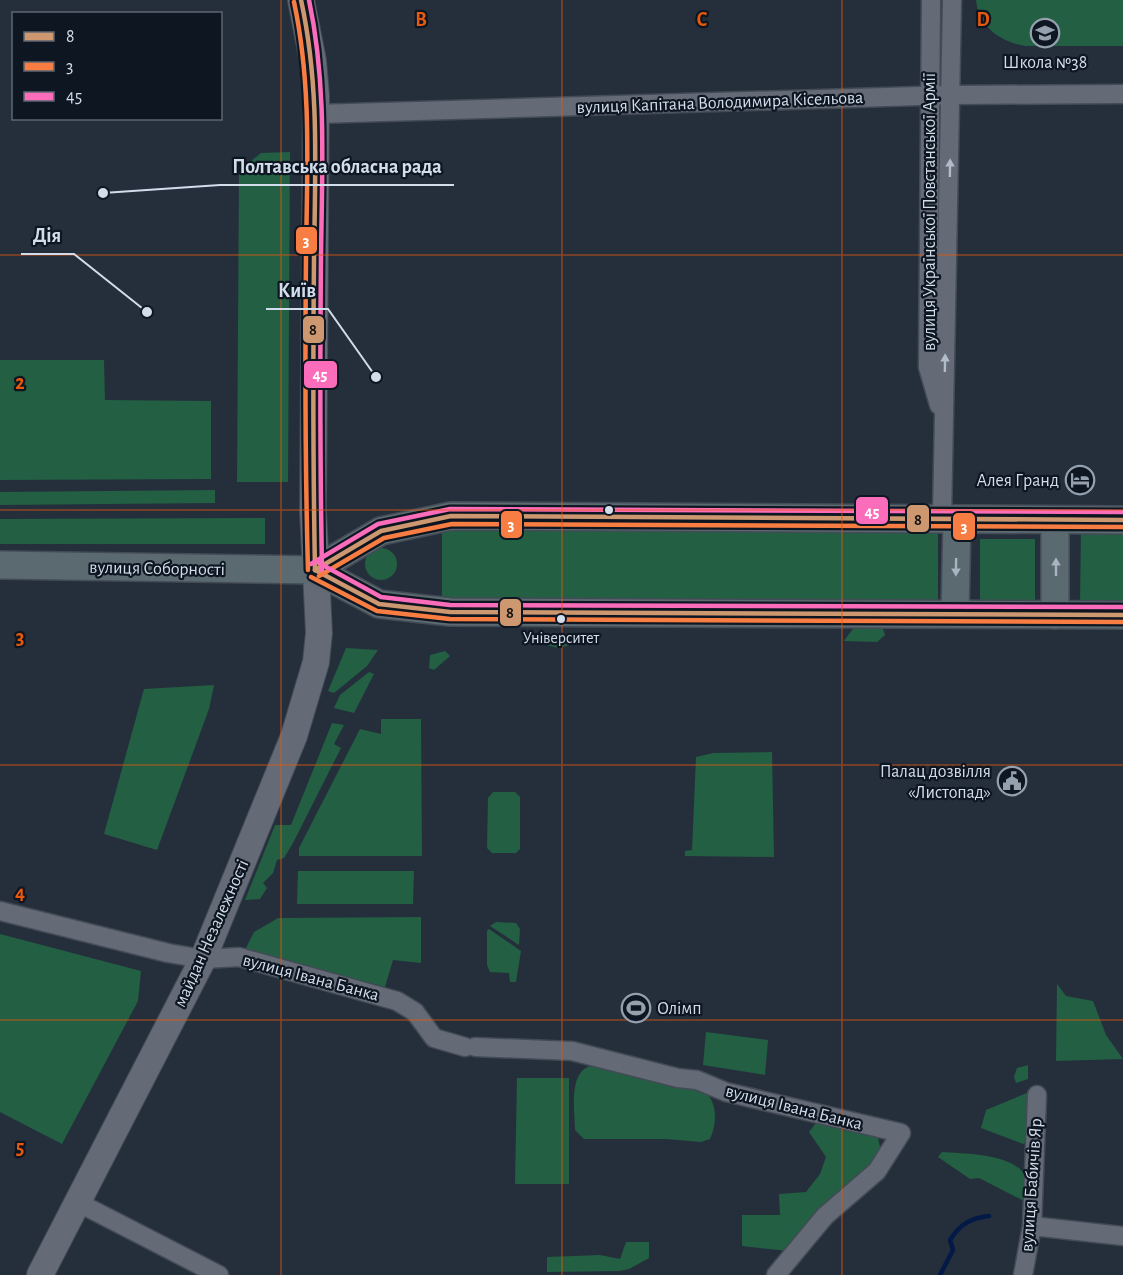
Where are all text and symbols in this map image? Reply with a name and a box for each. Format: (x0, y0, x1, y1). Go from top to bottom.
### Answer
text: B (415, 10, 427, 30)
text: C (697, 10, 708, 30)
text: D (976, 10, 990, 30)
legend (12, 12, 222, 120)
school or university icon: Школа №38 (1029, 17, 1061, 49)
text: 8 (66, 28, 75, 46)
place label: Школа №38 (1003, 54, 1087, 72)
text: 3 (66, 58, 73, 76)
street label: вулиця Української Повстанської Армії (921, 73, 939, 351)
text: 45 (66, 88, 82, 106)
street label: вулиця Капітана Володимира Кісельова (576, 89, 864, 117)
callout: Полтавська обласна рада (220, 147, 454, 185)
text: Полтавська обласна рада (232, 157, 442, 177)
one-way arrow (945, 158, 955, 177)
callout: Дія (21, 216, 74, 254)
text: Дія (33, 226, 61, 246)
line badge: 3 (295, 226, 318, 255)
text: 3 (303, 233, 310, 249)
callout: Київ (266, 271, 328, 309)
text: Київ (278, 281, 316, 301)
line badge: 8 (302, 315, 325, 344)
text: 8 (309, 322, 317, 338)
one-way arrow (941, 353, 950, 372)
line badge: 45 (303, 360, 338, 389)
text: 45 (313, 367, 328, 383)
text: 2 (15, 373, 25, 393)
hotel icon: Алея Гранд (1064, 464, 1096, 496)
place label: Алея Гранд (977, 472, 1059, 490)
line badge: 45 (855, 496, 889, 525)
unlabelled marker (603, 504, 615, 516)
text: 45 (865, 504, 880, 520)
line badge: 8 (906, 504, 930, 533)
line badge: 3 (500, 510, 523, 539)
text: 8 (914, 512, 922, 528)
line badge: 3 (952, 512, 976, 541)
text: 3 (508, 517, 515, 533)
text: 3 (961, 519, 968, 535)
one-way arrow (951, 557, 961, 576)
street label: вулиця Соборності (89, 558, 225, 579)
one-way arrow (1051, 558, 1061, 577)
line badge: 8 (499, 598, 522, 627)
text: 8 (506, 605, 514, 621)
marker: Університет (555, 613, 567, 625)
text: 3 (16, 628, 24, 648)
place label: Університет (523, 630, 600, 646)
place label: Палац дозвілля «Листопад» (880, 763, 991, 802)
public building icon: Палац дозвілля «Листопад» (996, 765, 1028, 797)
street label: майдан Незалежності (171, 857, 253, 1010)
text: 4 (15, 883, 25, 903)
street label: вулиця Івана Банка (241, 951, 381, 1005)
sports icon: Олімп (620, 992, 652, 1024)
place label: Олімп (657, 1000, 702, 1018)
street label: вулиця Івана Банка (723, 1082, 864, 1134)
street label: вулиця Бабичів Яр (1017, 1118, 1046, 1252)
text: 5 (16, 1138, 24, 1158)

